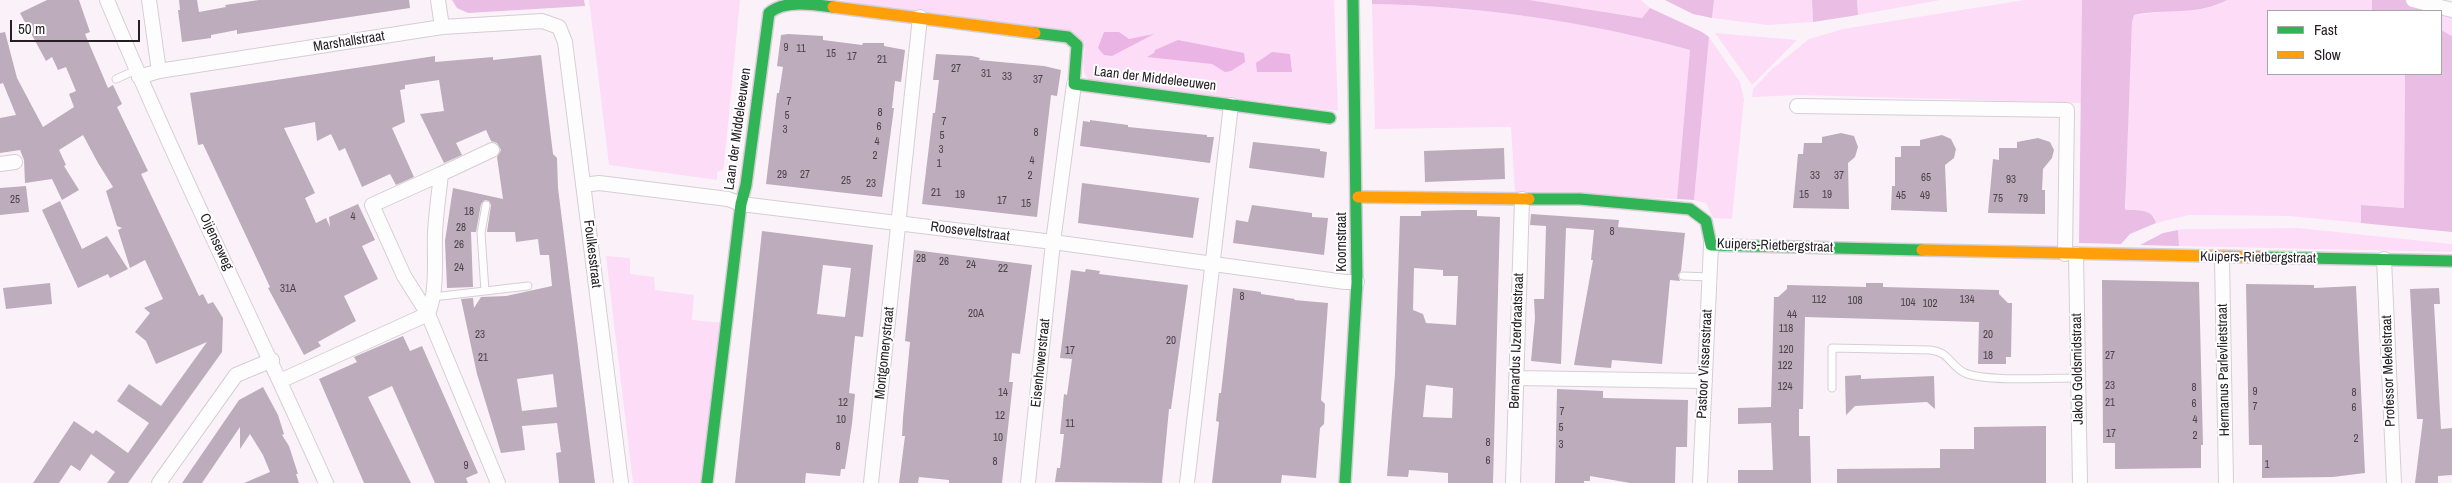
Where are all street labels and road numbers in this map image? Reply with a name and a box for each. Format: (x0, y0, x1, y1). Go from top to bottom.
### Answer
street label: Marshallstraat (312, 28, 386, 56)
street label: Laan der Middeleeuwen (1093, 63, 1217, 95)
street label: Laan der Middeleeuwen (721, 67, 755, 191)
street label: Oijenseweg (196, 211, 236, 273)
street label: Koornstraat (1334, 212, 1350, 272)
street label: Foulkesstraat (579, 219, 605, 289)
street label: Rooseveltstraat (929, 219, 1011, 245)
street label: Kuipers-Rietbergstraat (1717, 236, 1833, 256)
street label: Kuipers-Rietbergstraat (2200, 249, 2316, 267)
street label: Bernardus IJzerdraatstraat (1506, 273, 1528, 409)
street label: Hermanus Parlevlietstraat (2214, 304, 2234, 436)
street label: Montgomerystraat (872, 306, 898, 400)
street label: Pastoor Vissersstraat (1694, 309, 1716, 419)
street label: Jakob Goldsmidstraat (2069, 313, 2087, 425)
street label: Professor Mekelstraat (2379, 315, 2399, 427)
street label: Eisenhowerstraat (1028, 318, 1054, 408)

